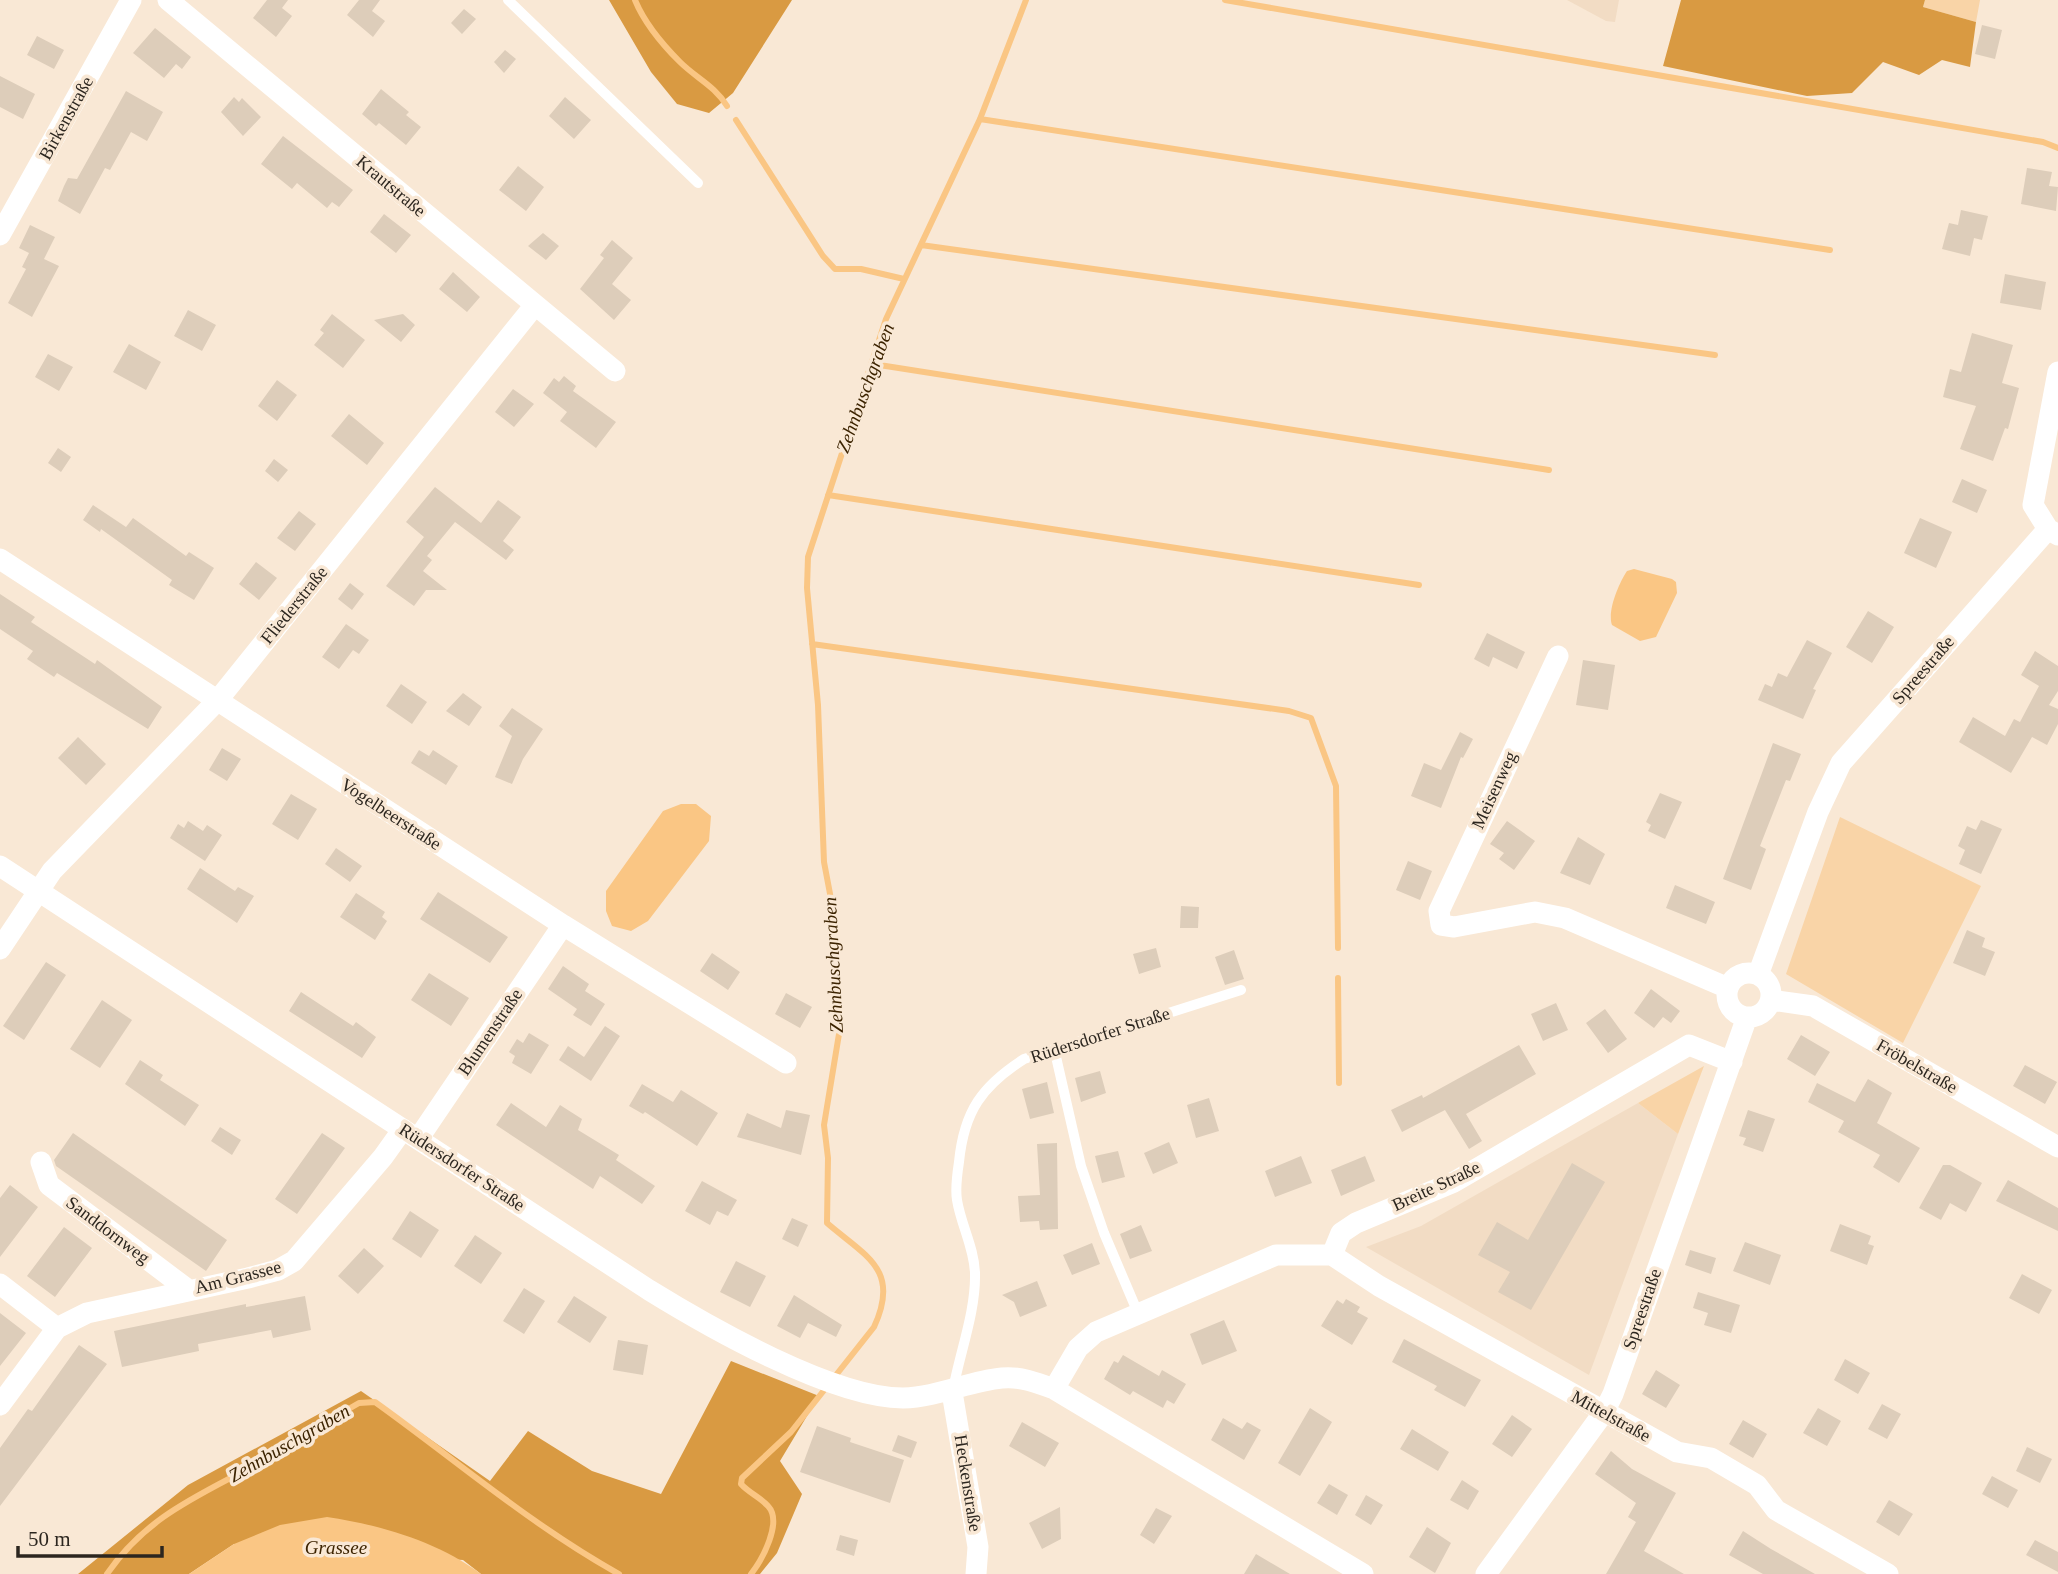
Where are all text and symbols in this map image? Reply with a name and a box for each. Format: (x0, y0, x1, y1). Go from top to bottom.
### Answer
street label: Birkenstraße (35, 73, 97, 163)
street label: Krautstraße (352, 151, 430, 221)
water label: Zehnbuschgraben (832, 320, 898, 456)
street label: Fliederstraße (257, 562, 331, 648)
street label: Spreestraße (1888, 632, 1958, 708)
street label: Meisenweg (1467, 748, 1521, 832)
street label: Vogelbeerstraße (337, 774, 445, 854)
water label: Zehnbuschgraben (819, 896, 847, 1034)
street label: Blumenstraße (454, 985, 526, 1079)
street label: Rüdersdorfer Straße (1028, 1003, 1172, 1067)
street label: Fröbelstraße (1873, 1035, 1961, 1097)
street label: Rüdersdorfer Straße (396, 1119, 528, 1215)
street label: Breite Straße (1389, 1157, 1483, 1215)
street label: Sanddornweg (62, 1192, 154, 1268)
street label: Am Grassee (193, 1257, 283, 1297)
street label: Spreestraße (1619, 1266, 1665, 1352)
street label: Mittelstraße (1568, 1386, 1654, 1446)
water label: Zehnbuschgraben (225, 1400, 353, 1486)
street label: Heckenstraße (950, 1433, 986, 1533)
scale bar (18, 1514, 161, 1558)
text: 50 m (28, 1527, 71, 1551)
water label: Grassee (305, 1537, 367, 1558)

